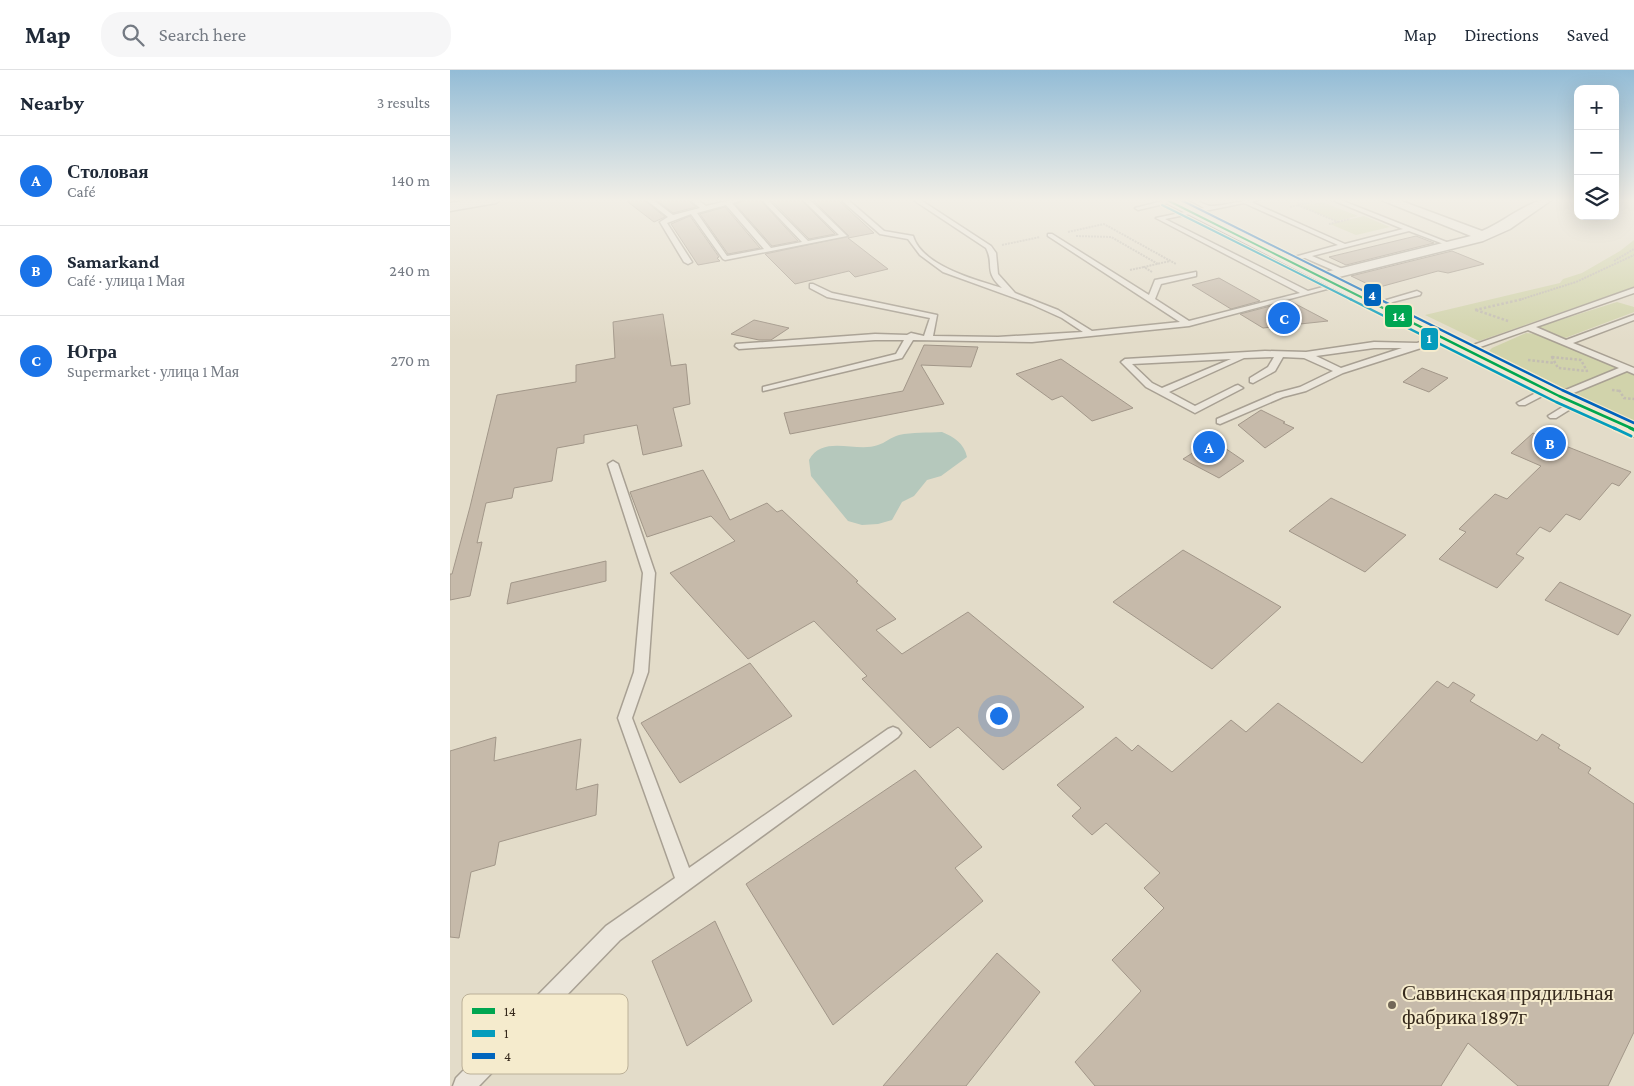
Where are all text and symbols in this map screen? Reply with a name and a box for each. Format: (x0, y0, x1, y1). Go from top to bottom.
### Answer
search box (101, 12, 451, 57)
text: Map (25, 21, 71, 48)
icon: search (119, 21, 147, 49)
text: Search here (159, 24, 246, 45)
text: Map (1404, 25, 1436, 45)
text: Directions (1464, 25, 1539, 45)
text: Saved (1567, 25, 1609, 45)
map controls (1574, 85, 1619, 220)
button: + (1574, 85, 1619, 130)
text: Nearby (20, 91, 84, 115)
text: 3 results (377, 94, 430, 111)
button: − (1574, 130, 1619, 175)
text: Столовая (67, 161, 149, 182)
text: A (31, 172, 41, 189)
text: 140 m (392, 172, 430, 189)
button: layers (1574, 175, 1619, 220)
text: Café (67, 183, 95, 200)
text: Samarkand (67, 251, 159, 272)
text: B (31, 262, 41, 279)
text: 240 m (389, 262, 430, 279)
text: Café · улица 1 Мая (67, 272, 185, 289)
line badge: 4 (1363, 283, 1382, 307)
text: 4 (1368, 287, 1376, 303)
pin: C (1268, 299, 1300, 337)
line badge: 14 (1384, 304, 1413, 328)
text: 14 (1393, 308, 1406, 324)
line badge: 1 (1420, 327, 1439, 351)
text: 1 (1426, 330, 1432, 346)
text: Югра (67, 341, 117, 362)
text: C (31, 352, 41, 369)
text: 270 m (391, 352, 430, 369)
text: Supermarket · улица 1 Мая (67, 363, 239, 380)
pin: B (1534, 424, 1566, 462)
pin: A (1193, 428, 1225, 466)
your location (986, 703, 1012, 729)
place label: Саввинская прядильная фабрика 1897г (1402, 981, 1614, 1029)
legend (462, 994, 628, 1074)
marker: Саввинская прядильная фабрика 1897г (1386, 999, 1398, 1011)
text: 14 (504, 1003, 516, 1019)
text: 1 (504, 1025, 509, 1041)
text: 4 (504, 1048, 511, 1064)

